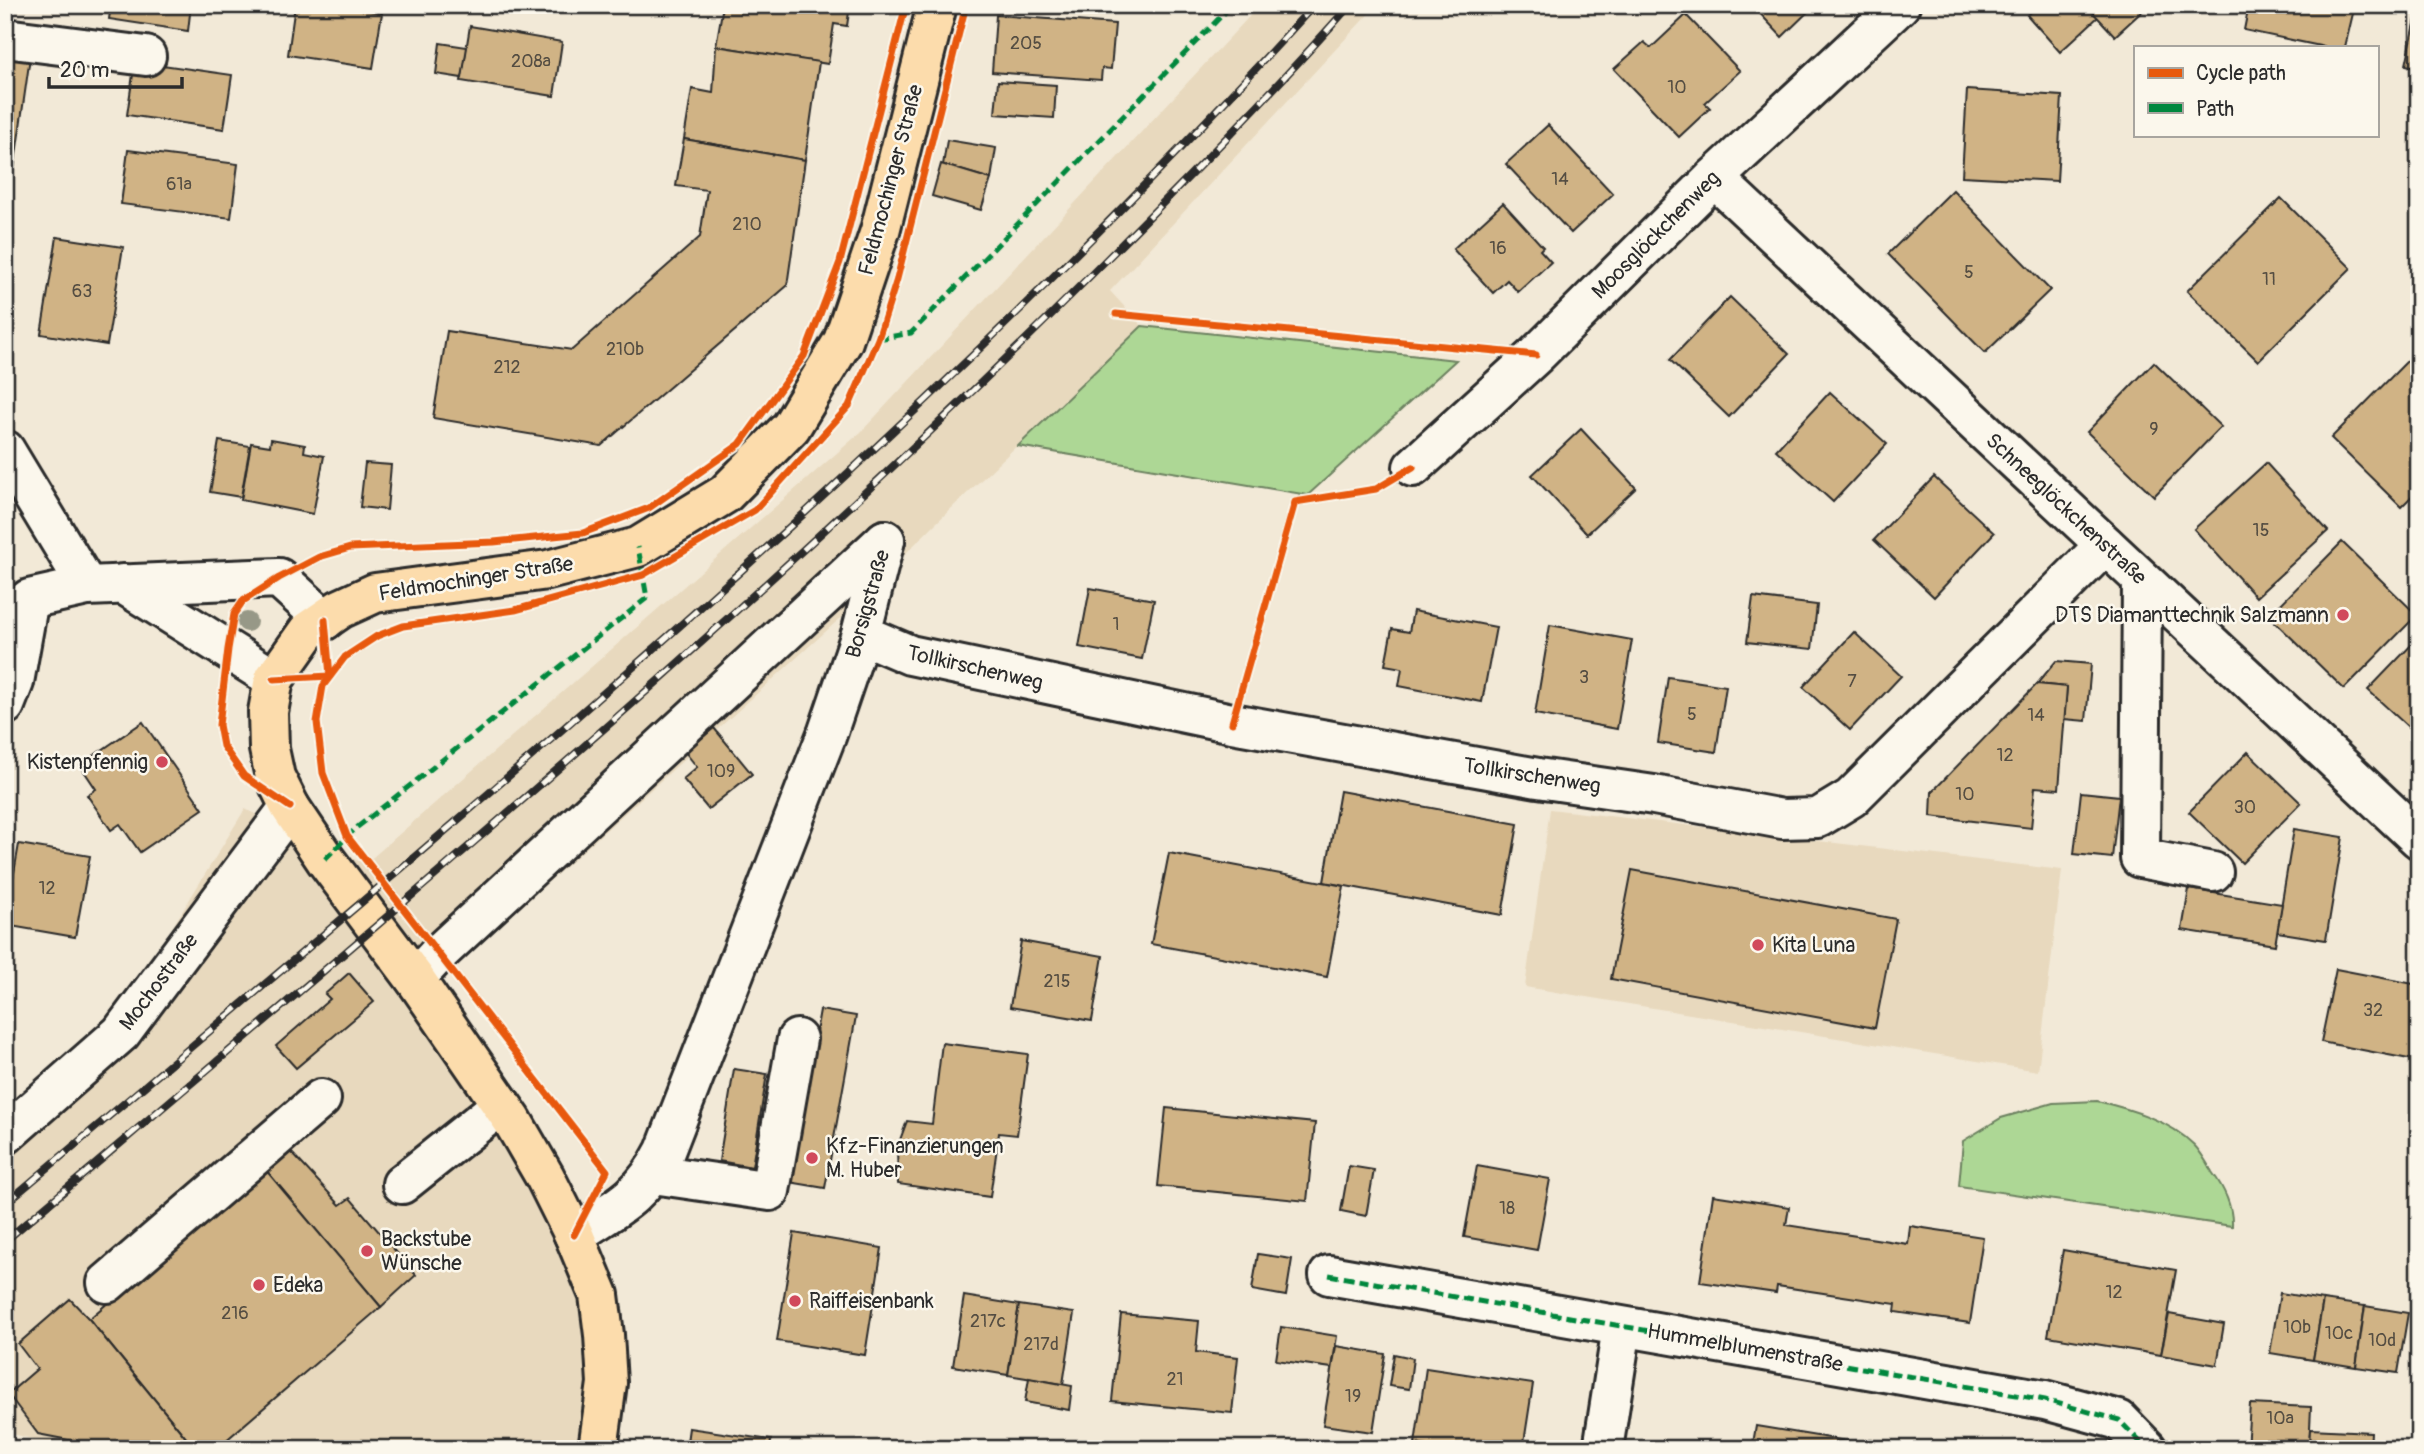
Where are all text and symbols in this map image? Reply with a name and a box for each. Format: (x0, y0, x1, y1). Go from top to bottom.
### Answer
house number: 205 (1010, 32, 1042, 55)
scale bar (49, 46, 182, 90)
legend (2134, 46, 2378, 136)
house number: 208a (511, 50, 551, 73)
text: 20 m (60, 57, 109, 84)
text: Cycle path (2196, 60, 2286, 87)
house number: 10 (1667, 76, 1687, 99)
street label: Feldmochinger Straße (853, 81, 930, 278)
text: Path (2196, 96, 2234, 123)
street label: Moosglöckchenweg (1586, 165, 1726, 305)
house number: 14 (1551, 168, 1569, 191)
house number: 61a (166, 173, 192, 196)
house number: 210 (732, 213, 762, 236)
house number: 16 (1489, 237, 1507, 260)
house number: 5 (1964, 261, 1974, 284)
house number: 11 (2262, 268, 2276, 291)
house number: 63 (72, 280, 92, 303)
house number: 210b (606, 338, 644, 361)
house number: 212 (493, 356, 521, 379)
house number: 9 (2149, 418, 2159, 441)
street label: Schneeglöckchenstraße (1980, 427, 2153, 591)
house number: 15 (2253, 519, 2269, 542)
street label: Borsigstraße (840, 546, 896, 661)
street label: Feldmochinger Straße (377, 550, 576, 608)
place label: DTS Diamanttechnik Salzmann (2055, 602, 2329, 629)
marker: DTS Diamanttechnik Salzmann (2335, 607, 2351, 623)
house number: 1 (1112, 613, 1120, 636)
street label: Tollkirschenweg (904, 639, 1046, 697)
house number: 3 (1579, 666, 1589, 689)
house number: 7 (1847, 670, 1857, 693)
house number: 5 (1687, 703, 1697, 726)
house number: 14 (2027, 704, 2045, 727)
house number: 12 (1996, 744, 2014, 767)
place label: Kistenpfennig (27, 749, 148, 776)
street label: Tollkirschenweg (1461, 752, 1603, 800)
marker: Kistenpfennig (154, 754, 170, 770)
house number: 109 (707, 760, 735, 783)
house number: 10 (1955, 783, 1975, 806)
house number: 30 (2234, 796, 2256, 819)
house number: 12 (38, 877, 56, 900)
street label: Mochostraße (114, 927, 205, 1036)
place label: Kita Luna (1772, 932, 1855, 959)
marker: Kita Luna (1750, 937, 1766, 953)
house number: 215 (1044, 970, 1070, 993)
house number: 32 (2363, 999, 2383, 1022)
place label: Kfz-Finanzierungen M. Huber (826, 1133, 1004, 1184)
marker: Kfz-Finanzierungen M. Huber (804, 1150, 820, 1166)
house number: 18 (1499, 1197, 1515, 1220)
place label: Backstube Wünsche (381, 1226, 472, 1277)
marker: Backstube Wünsche (359, 1243, 375, 1259)
place label: Edeka (273, 1272, 323, 1299)
marker: Edeka (251, 1277, 267, 1293)
house number: 12 (2105, 1281, 2123, 1304)
place label: Raiffeisenbank (809, 1288, 934, 1315)
marker: Raiffeisenbank (787, 1293, 803, 1309)
house number: 216 (221, 1302, 249, 1325)
house number: 217c (970, 1310, 1006, 1333)
house number: 10b (2283, 1316, 2311, 1339)
street label: Hummelblumenstraße (1645, 1318, 1846, 1379)
house number: 10c (2325, 1322, 2353, 1345)
house number: 10d (2368, 1329, 2396, 1352)
house number: 217d (1023, 1333, 1059, 1356)
house number: 21 (1166, 1368, 1184, 1391)
house number: 19 (1345, 1385, 1361, 1408)
house number: 10a (2266, 1407, 2294, 1430)

